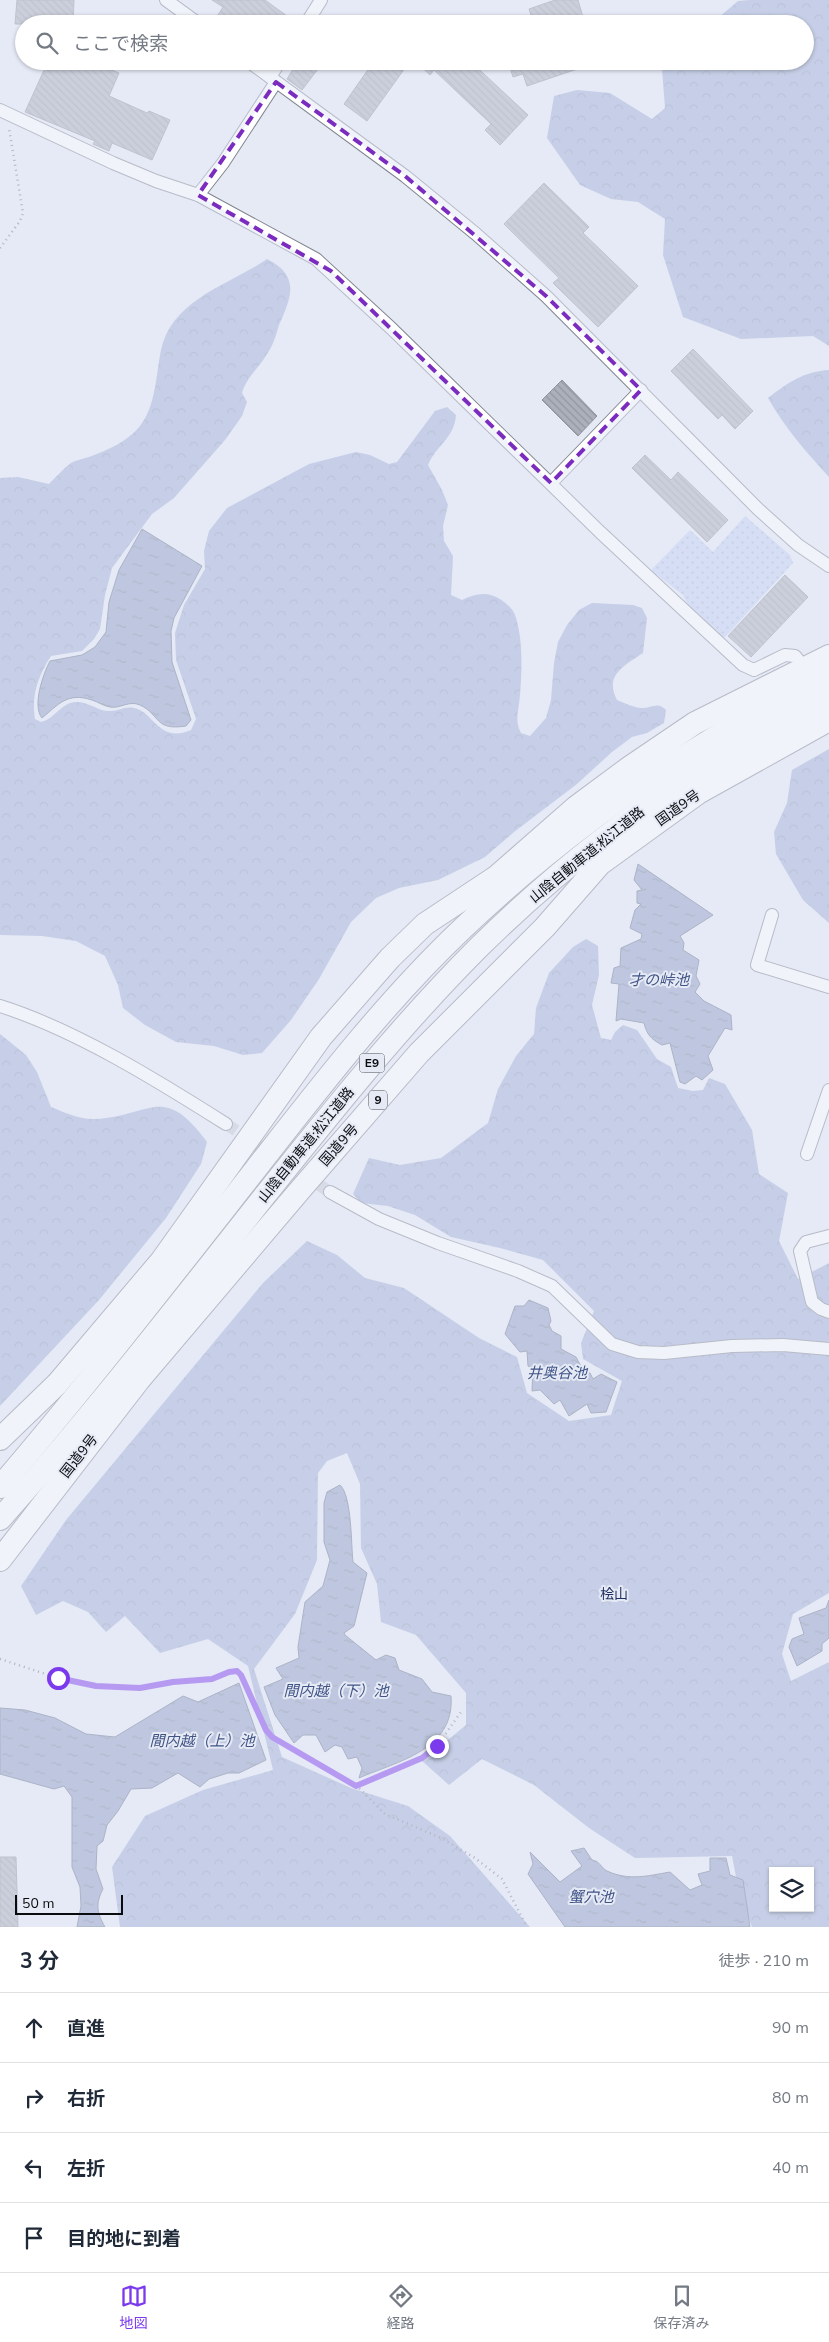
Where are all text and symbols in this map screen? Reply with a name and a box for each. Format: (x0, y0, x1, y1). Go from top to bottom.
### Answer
search box (15, 15, 814, 70)
icon: search (33, 29, 61, 57)
text: ここで検索 (73, 31, 168, 57)
street label: 国道9号 (652, 786, 704, 830)
street label: 山陰自動車道;松江道路 (525, 803, 649, 907)
water label: 才の峠池 (629, 970, 691, 990)
road number: E9 (360, 1054, 384, 1072)
street label: 山陰自動車道;松江道路 (254, 1083, 358, 1207)
road number: 9 (369, 1090, 387, 1110)
street label: 国道9号 (315, 1120, 363, 1170)
water label: 井奥谷池 (527, 1363, 589, 1383)
street label: 国道9号 (56, 1430, 102, 1482)
park label: 桧山 (600, 1585, 628, 1604)
route start (47, 1667, 70, 1690)
water label: 間内越（下）池 (283, 1681, 390, 1701)
water label: 間内越（上）池 (149, 1731, 256, 1751)
route end (426, 1735, 449, 1758)
map controls (769, 1867, 814, 1912)
button: layers (769, 1867, 814, 1912)
water label: 蟹穴池 (568, 1887, 615, 1907)
scale bar (15, 1892, 122, 1915)
text: 50 m (22, 1894, 54, 1913)
text: 3 分 (20, 1947, 59, 1975)
text: 徒歩 · 210 m (719, 1950, 809, 1972)
icon: ahead (20, 2014, 48, 2042)
text: 直進 (67, 2016, 105, 2042)
text: 90 m (772, 2017, 809, 2039)
icon: right (20, 2084, 48, 2112)
text: 右折 (67, 2086, 105, 2112)
text: 80 m (772, 2087, 809, 2109)
icon: left (20, 2154, 48, 2182)
text: 左折 (67, 2156, 105, 2182)
text: 40 m (772, 2157, 809, 2179)
icon: arrive (20, 2224, 48, 2252)
text: 目的地に到着 (67, 2226, 181, 2252)
tab: 地図 (120, 2282, 148, 2333)
tab: 経路 (387, 2282, 415, 2333)
tab: 保存済み (654, 2282, 710, 2333)

